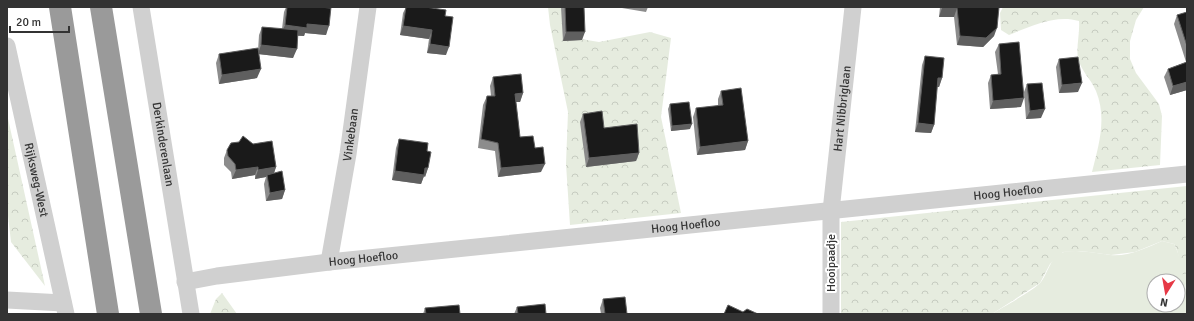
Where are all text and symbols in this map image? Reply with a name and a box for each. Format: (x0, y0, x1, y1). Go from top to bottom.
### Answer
scale bar (10, 8, 69, 34)
text: 20 m (16, 15, 41, 30)
street label: Hart Nibbriglaan (830, 65, 855, 152)
street label: Derkinderenlaan (149, 101, 177, 188)
street label: Vinkebaan (340, 107, 362, 163)
street label: Rijksweg-West (21, 141, 51, 218)
street label: Hoog Hoefloo (973, 182, 1044, 204)
street label: Hoog Hoefloo (650, 215, 721, 237)
street label: Hooipaadje (824, 234, 839, 292)
street label: Hoog Hoefloo (328, 248, 399, 270)
north arrow (1146, 273, 1186, 313)
text: N (1159, 295, 1169, 309)

